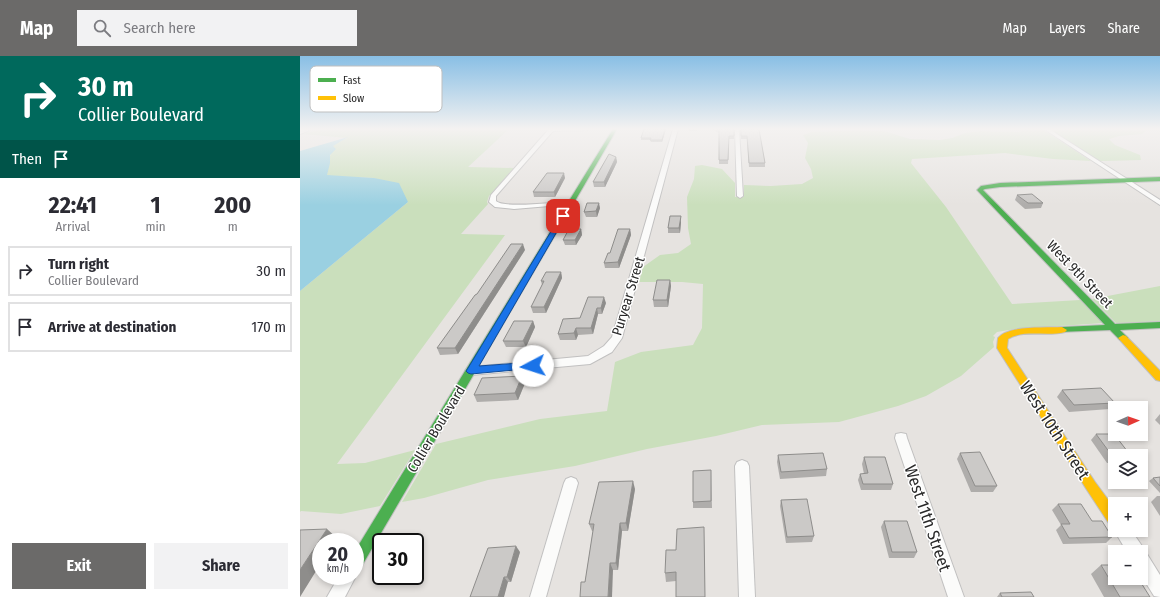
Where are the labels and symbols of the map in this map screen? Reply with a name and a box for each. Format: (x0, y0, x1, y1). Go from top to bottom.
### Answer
legend (310, 66, 442, 112)
text: Fast (343, 74, 361, 87)
text: Slow (343, 92, 364, 105)
pin (546, 199, 580, 233)
street label: West 9th Street (1043, 237, 1116, 312)
street label: Puryear Street (608, 254, 649, 338)
position arrow (512, 345, 554, 387)
street label: West 10th Street (1015, 377, 1095, 484)
street label: Collier Boulevard (404, 383, 469, 476)
north arrow (1108, 401, 1148, 441)
street label: West 11th Street (900, 462, 956, 575)
speed limit sign: 30 (372, 533, 424, 585)

